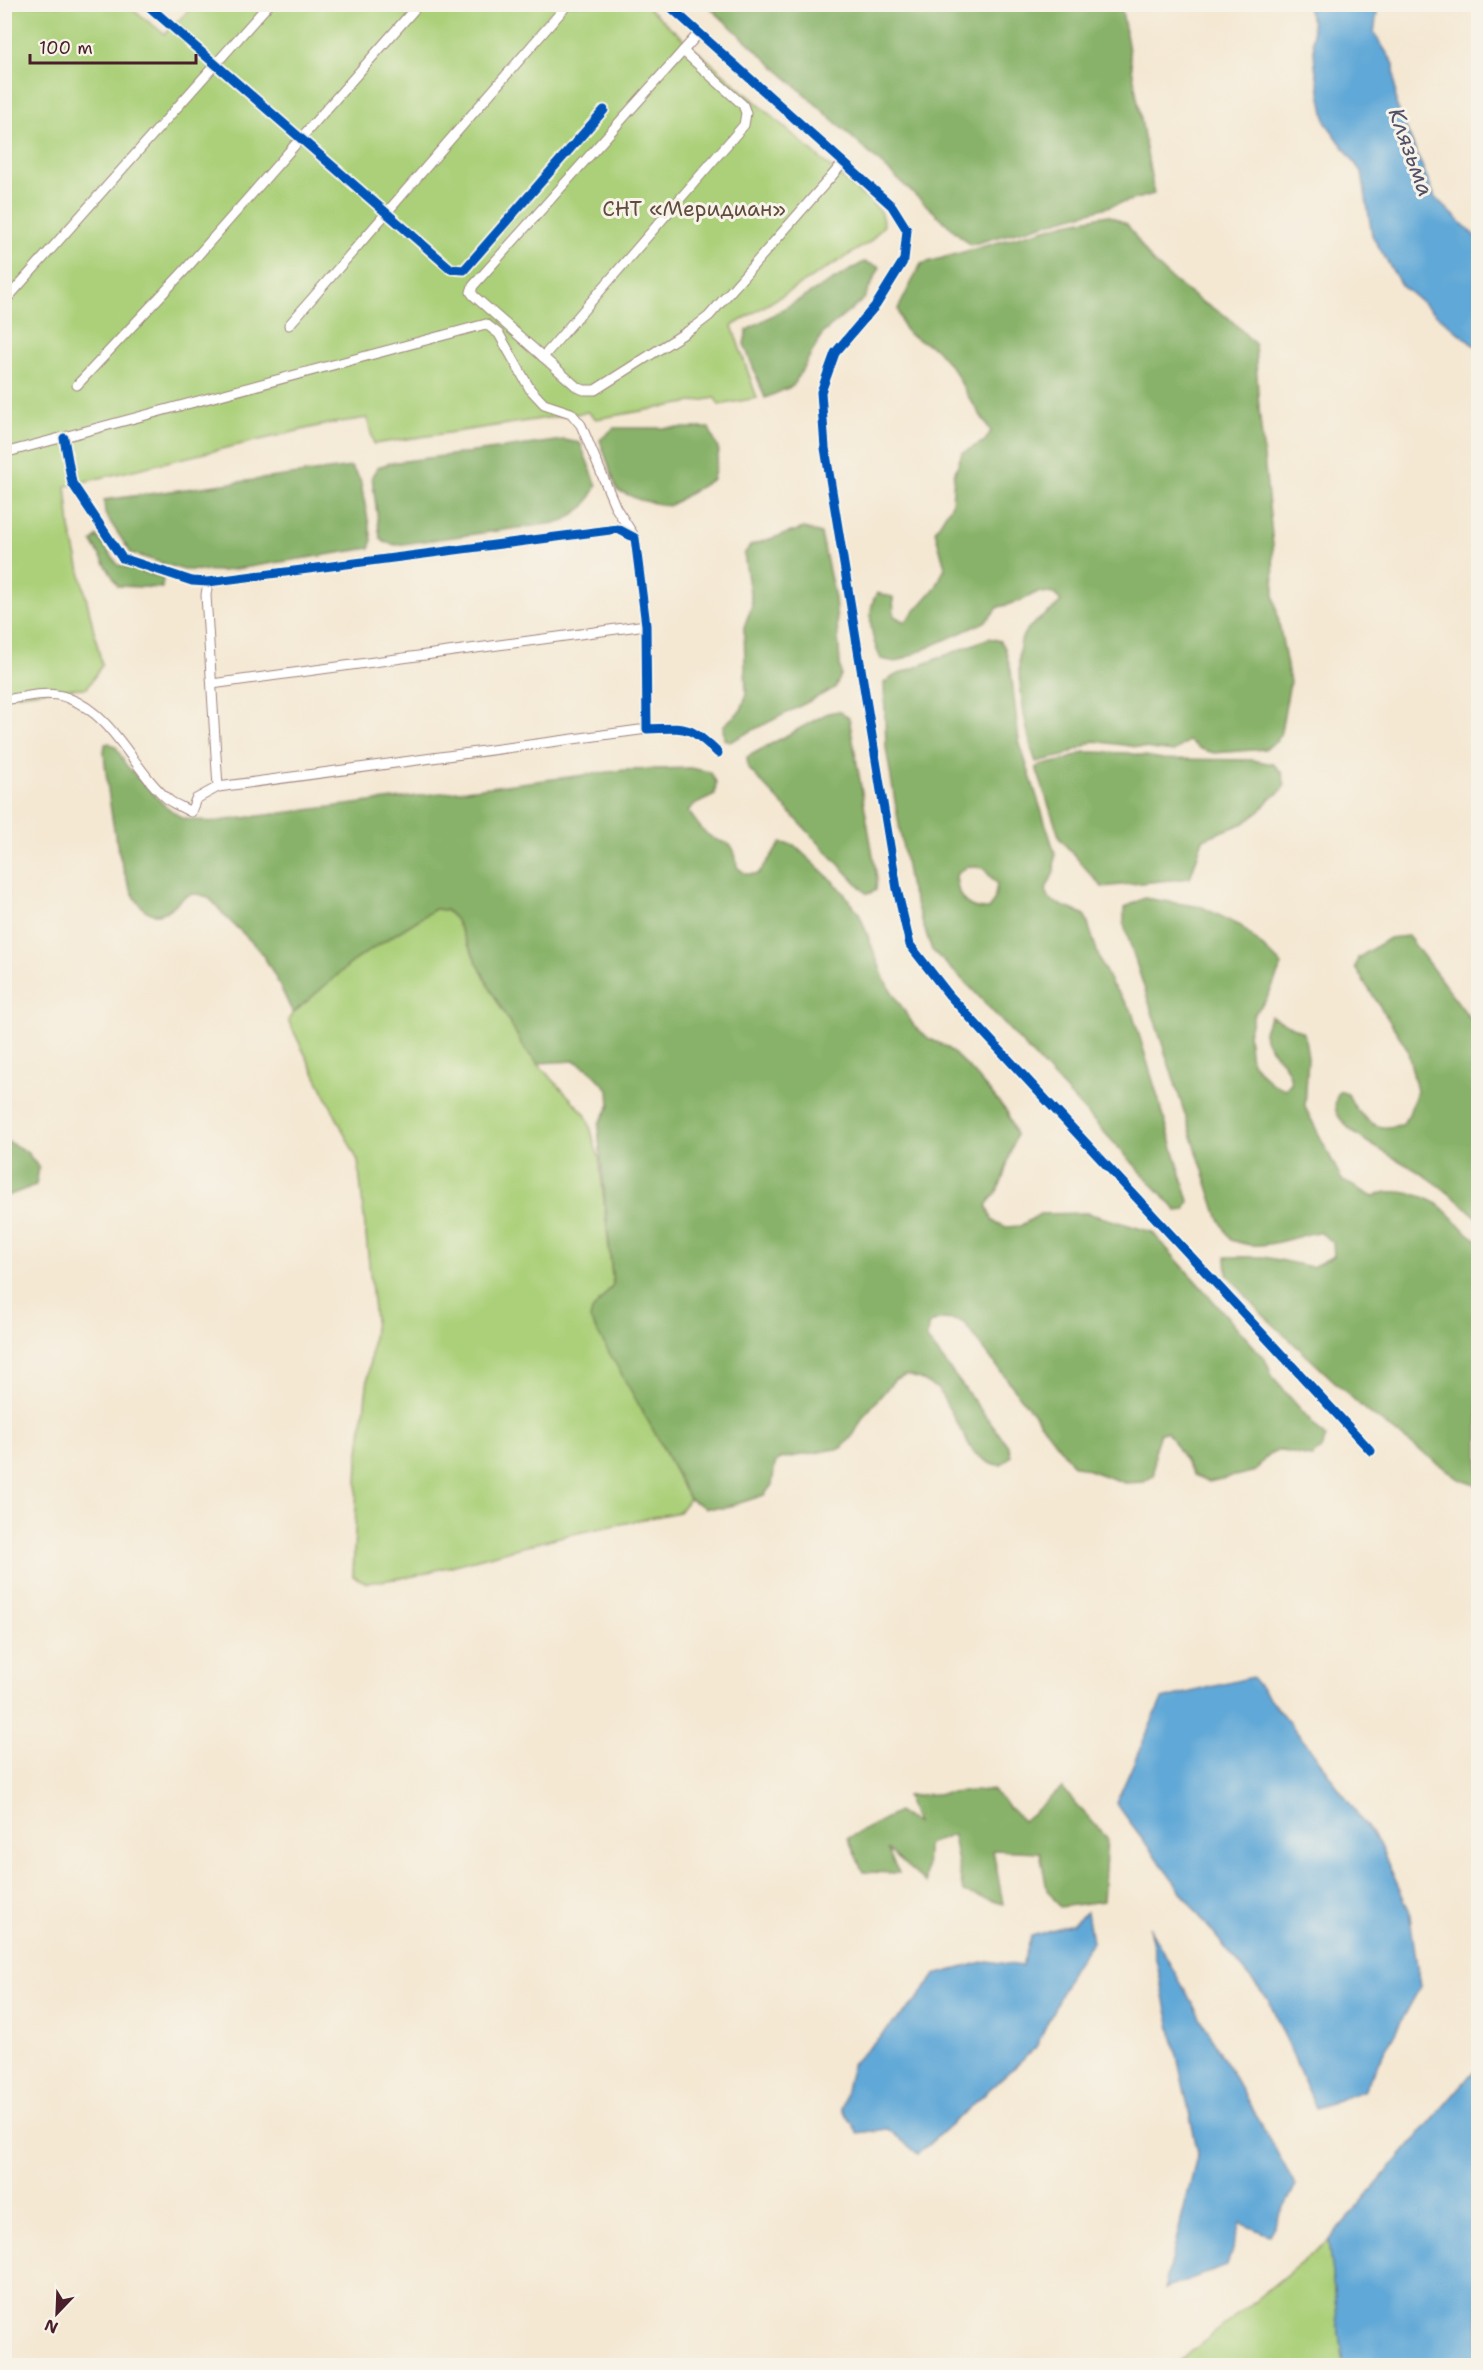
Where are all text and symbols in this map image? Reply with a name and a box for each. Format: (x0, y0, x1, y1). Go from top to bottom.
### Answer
scale bar (30, 27, 196, 65)
text: 100 m (39, 36, 93, 60)
water label: Клязьма (1382, 104, 1440, 200)
park label: СНТ «Меридиан» (602, 195, 786, 223)
north arrow (27, 2283, 87, 2343)
text: N (41, 2314, 61, 2338)

